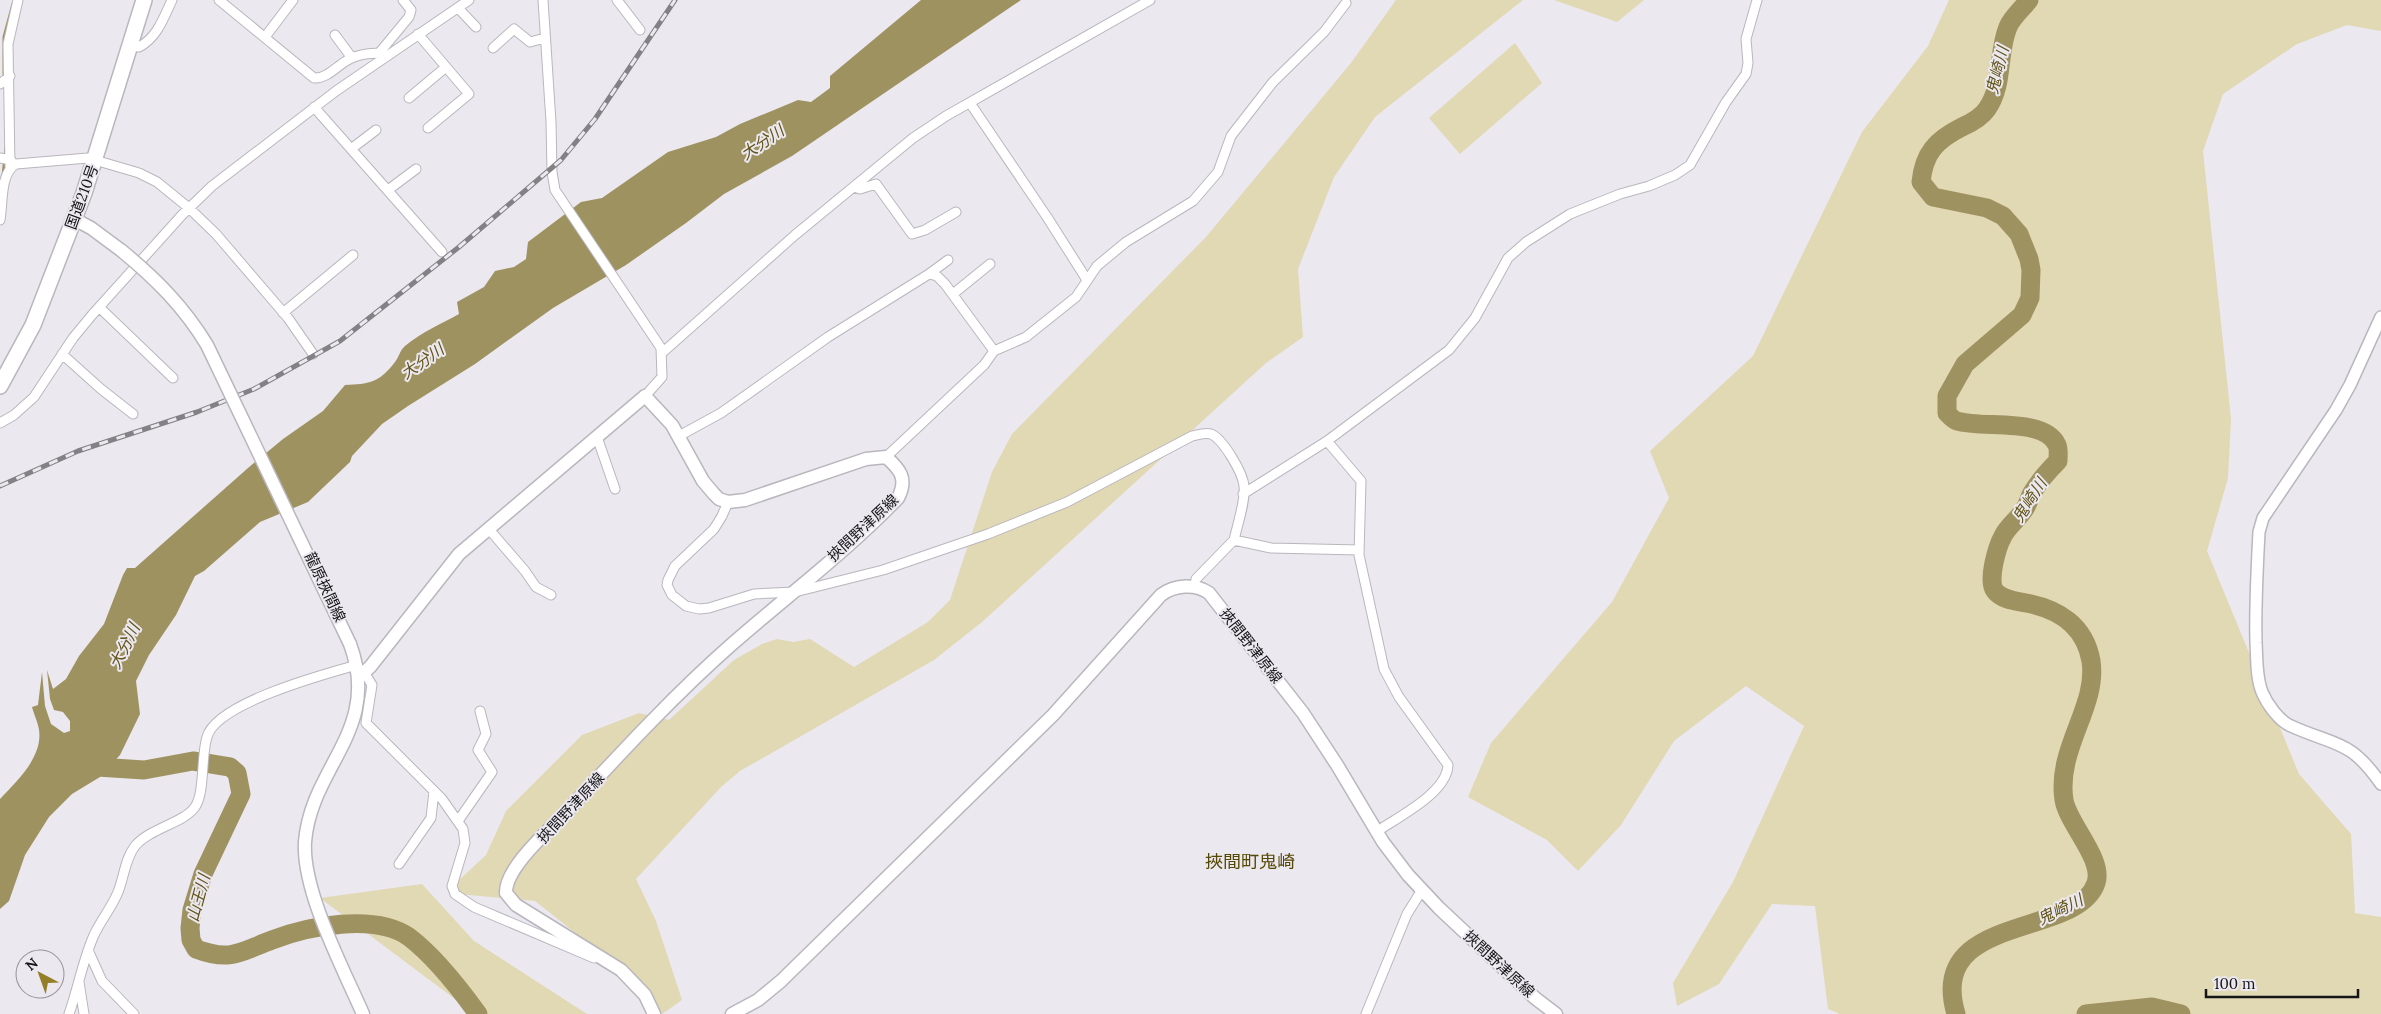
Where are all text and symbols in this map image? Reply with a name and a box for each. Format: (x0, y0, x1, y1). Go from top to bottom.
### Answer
water label: 鬼崎川 (1981, 42, 2013, 96)
water label: 大分川 (737, 119, 789, 164)
street label: 国道210号 (61, 162, 102, 232)
water label: 大分川 (397, 338, 449, 383)
water label: 鬼崎川 (2008, 473, 2052, 526)
street label: 挾間野津原線 (823, 490, 902, 565)
street label: 龍原挾間線 (301, 549, 350, 625)
street label: 挾間野津原線 (1216, 604, 1287, 687)
water label: 大分川 (104, 618, 144, 672)
street label: 挾間野津原線 (533, 768, 608, 847)
district label: 挾間町鬼崎 (1205, 850, 1295, 873)
water label: 山王川 (182, 870, 214, 924)
water label: 鬼崎川 (2034, 889, 2088, 929)
street label: 挾間野津原線 (1460, 926, 1539, 1001)
north arrow (15, 949, 65, 999)
text: N (21, 954, 42, 975)
scale bar (2206, 966, 2358, 998)
text: 100 m (2214, 974, 2255, 993)

